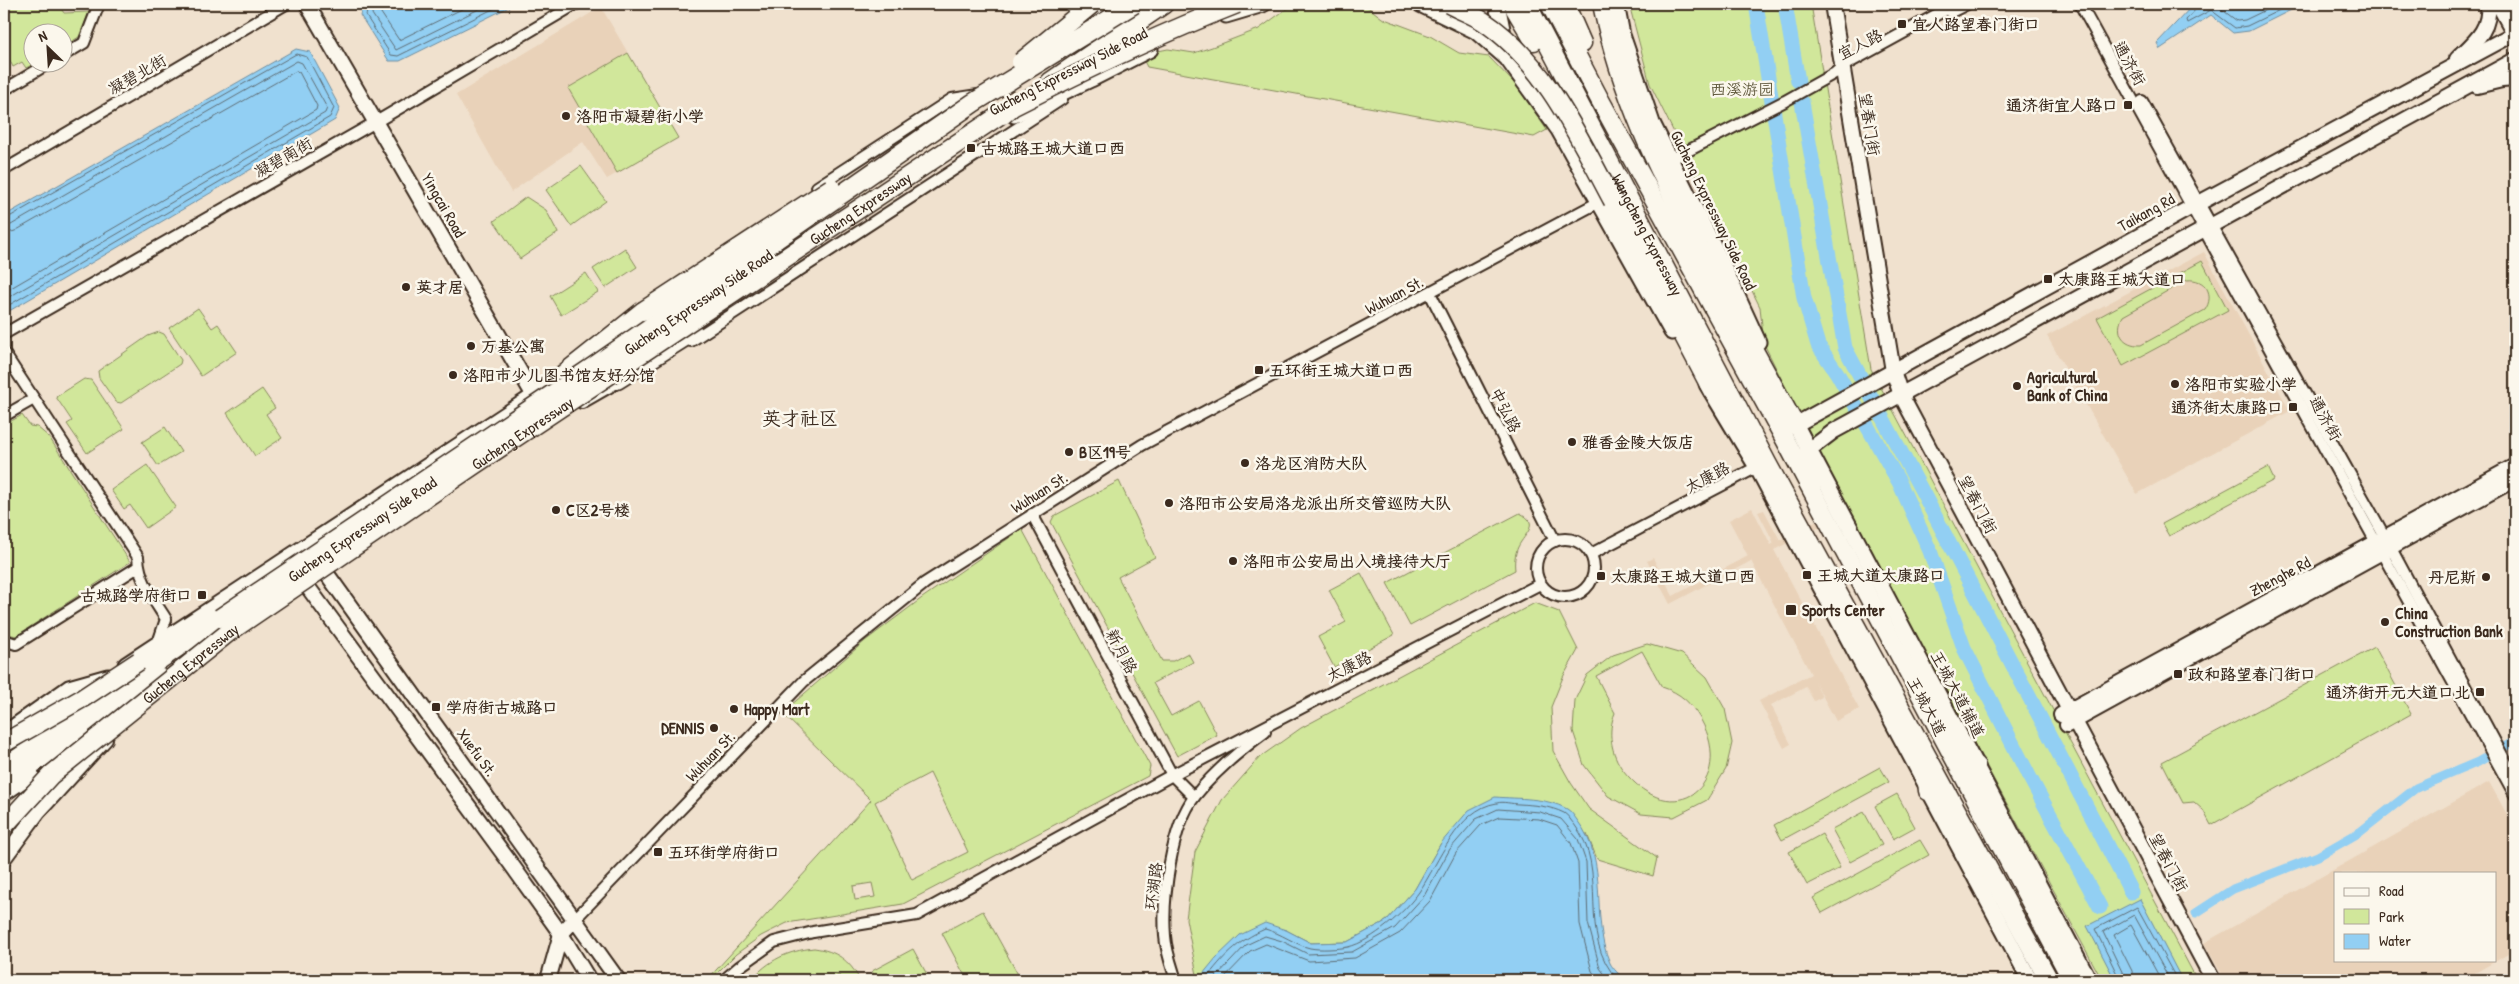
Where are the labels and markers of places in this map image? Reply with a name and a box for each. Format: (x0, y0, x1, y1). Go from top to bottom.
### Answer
place label: 宜人路望春门街口 (1912, 13, 2040, 35)
marker: 宜人路望春门街口 (1896, 18, 1908, 30)
place label: 通济街宜人路口 (2006, 94, 2118, 116)
marker: 通济街宜人路口 (2122, 99, 2134, 111)
place label: 洛阳市凝碧街小学 (576, 105, 704, 127)
marker: 洛阳市凝碧街小学 (560, 110, 572, 122)
place label: 古城路王城大道口西 (981, 137, 1125, 159)
marker: 古城路王城大道口西 (965, 142, 977, 154)
place label: 太康路王城大道口 (2058, 268, 2186, 290)
marker: 太康路王城大道口 (2042, 273, 2054, 285)
place label: 英才居 (416, 276, 464, 298)
marker: 英才居 (400, 281, 412, 293)
place label: 万基公寓 (481, 335, 545, 357)
marker: 万基公寓 (465, 340, 477, 352)
place label: 五环街王城大道口西 (1269, 359, 1413, 381)
place label: 洛阳市少儿图书馆友好分馆 (463, 364, 655, 386)
marker: 五环街王城大道口西 (1253, 364, 1265, 376)
place label: Agricultural Bank of China (2027, 366, 2108, 406)
marker: 洛阳市少儿图书馆友好分馆 (447, 369, 459, 381)
place label: 洛阳市实验小学 (2185, 373, 2297, 395)
marker: 洛阳市实验小学 (2169, 378, 2181, 390)
marker: Agricultural Bank of China (2011, 380, 2023, 392)
place label: 通济街太康路口 (2171, 396, 2283, 418)
marker: 通济街太康路口 (2287, 401, 2299, 413)
place label: 雅香金陵大饭店 (1582, 431, 1694, 453)
marker: 雅香金陵大饭店 (1566, 436, 1578, 448)
place label: B区19号 (1079, 441, 1131, 463)
marker: B区19号 (1063, 446, 1075, 458)
place label: 洛龙区消防大队 (1255, 452, 1367, 474)
marker: 洛龙区消防大队 (1239, 457, 1251, 469)
place label: 洛阳市公安局洛龙派出所交管巡防大队 (1179, 492, 1451, 514)
marker: 洛阳市公安局洛龙派出所交管巡防大队 (1163, 497, 1175, 509)
place label: C区2号楼 (566, 499, 630, 521)
marker: C区2号楼 (550, 504, 562, 516)
place label: 洛阳市公安局出入境接待大厅 (1243, 550, 1451, 572)
marker: 洛阳市公安局出入境接待大厅 (1227, 555, 1239, 567)
place label: 王城大道太康路口 (1817, 564, 1945, 586)
place label: 太康路王城大道口西 (1611, 565, 1755, 587)
place label: 丹尼斯 (2428, 566, 2476, 588)
marker: 王城大道太康路口 (1801, 569, 1813, 581)
marker: 太康路王城大道口西 (1595, 570, 1607, 582)
marker: 丹尼斯 (2480, 571, 2492, 583)
place label: 古城路学府街口 (80, 584, 192, 606)
marker: 古城路学府街口 (196, 589, 208, 601)
place label: Sports Center (1802, 599, 1885, 622)
place label: China Construction Bank (2395, 602, 2503, 642)
marker: Sports Center (1784, 603, 1798, 617)
marker: China Construction Bank (2379, 616, 2391, 628)
place label: 政和路望春门街口 (2188, 663, 2316, 685)
marker: 政和路望春门街口 (2172, 668, 2184, 680)
place label: 通济街开元大道口北 (2326, 681, 2470, 703)
marker: 通济街开元大道口北 (2474, 686, 2486, 698)
place label: 学府街古城路口 (446, 696, 558, 718)
place label: Happy Mart (744, 698, 810, 721)
marker: 学府街古城路口 (430, 701, 442, 713)
marker: Happy Mart (728, 703, 740, 715)
place label: DENNIS (661, 717, 705, 739)
marker: DENNIS (708, 722, 720, 734)
place label: 五环街学府街口 (668, 841, 780, 863)
marker: 五环街学府街口 (652, 846, 664, 858)

